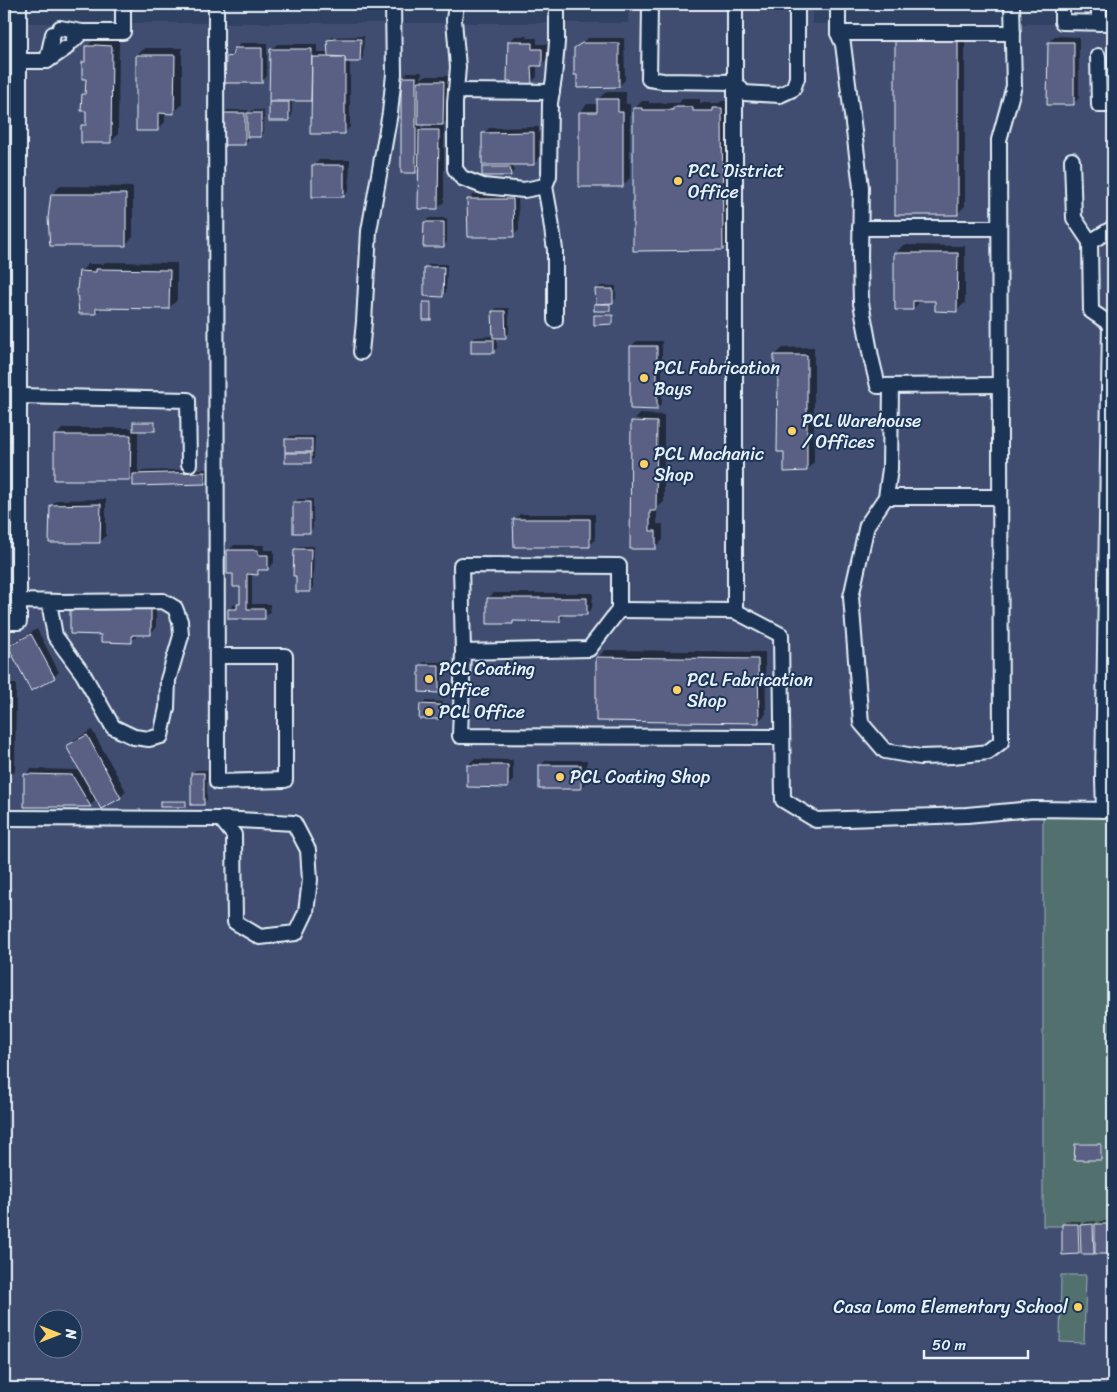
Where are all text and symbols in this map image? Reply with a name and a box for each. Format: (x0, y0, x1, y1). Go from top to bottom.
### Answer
place label: PCL District Office (688, 155, 784, 208)
marker: PCL District Office (672, 175, 684, 187)
place label: PCL Fabrication Bays (654, 352, 780, 405)
marker: PCL Fabrication Bays (638, 372, 650, 384)
place label: PCL Warehouse / Offices (802, 405, 921, 458)
marker: PCL Warehouse / Offices (786, 425, 798, 437)
place label: PCL Machanic Shop (654, 438, 764, 491)
marker: PCL Machanic Shop (638, 458, 650, 470)
place label: PCL Coating Office (439, 653, 535, 706)
place label: PCL Fabrication Shop (687, 664, 813, 717)
marker: PCL Coating Office (423, 673, 435, 685)
marker: PCL Fabrication Shop (671, 684, 683, 696)
place label: PCL Office (439, 696, 525, 728)
marker: PCL Office (423, 706, 435, 718)
place label: PCL Coating Shop (570, 761, 711, 793)
marker: PCL Coating Shop (554, 771, 566, 783)
place label: Casa Loma Elementary School (834, 1291, 1069, 1323)
marker: Casa Loma Elementary School (1072, 1301, 1084, 1313)
north arrow (32, 1310, 82, 1360)
scale bar (924, 1327, 1028, 1359)
text: N (58, 1328, 83, 1339)
text: 50 m (932, 1332, 967, 1358)

